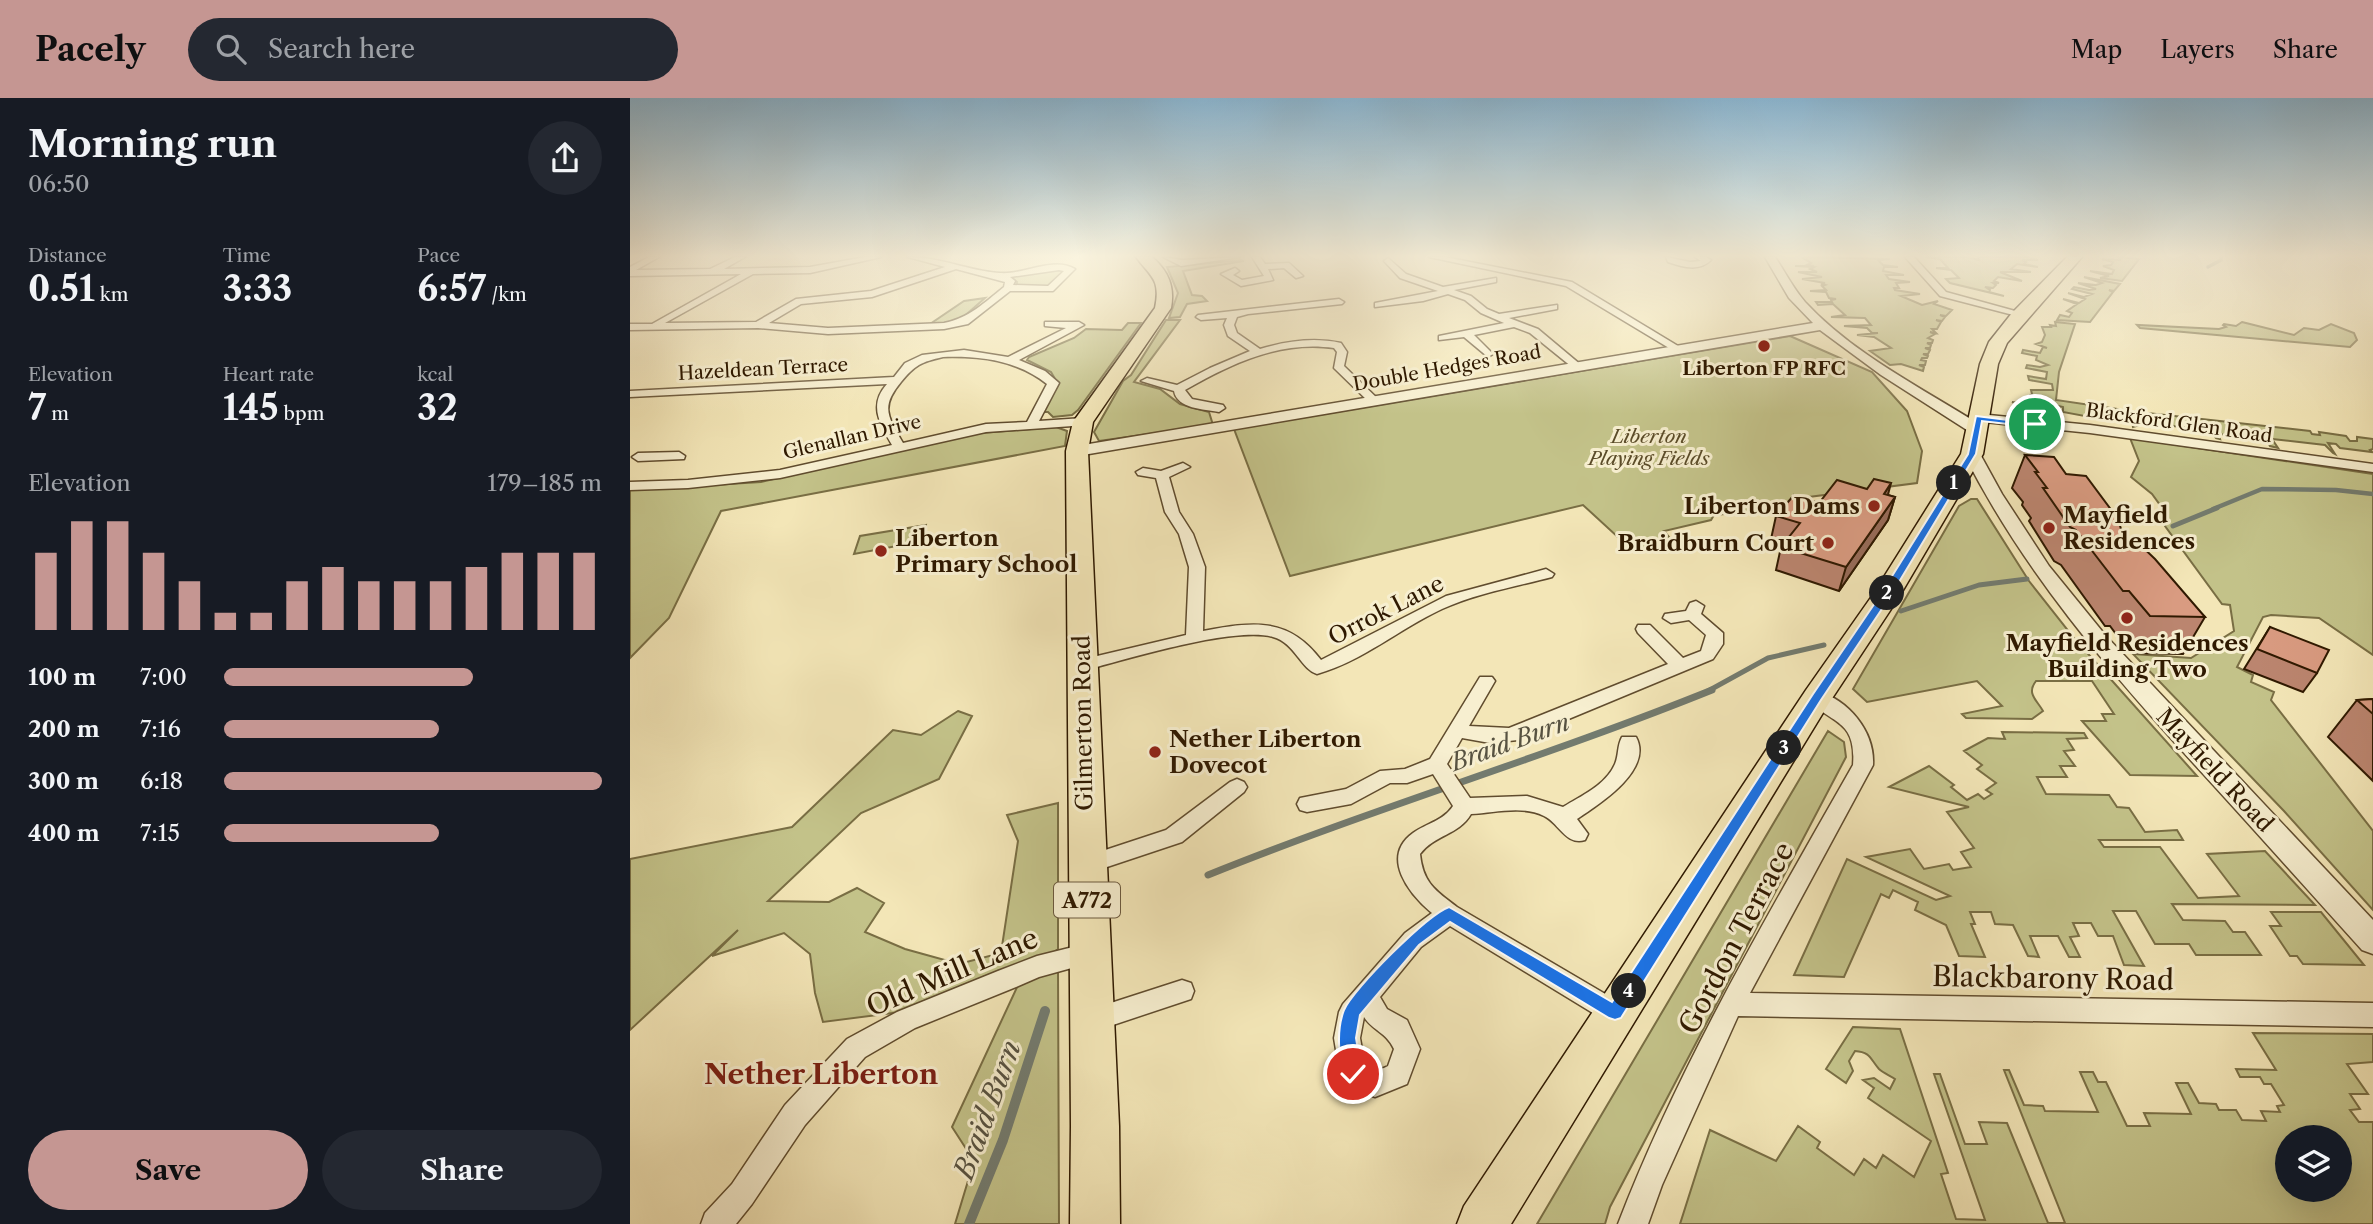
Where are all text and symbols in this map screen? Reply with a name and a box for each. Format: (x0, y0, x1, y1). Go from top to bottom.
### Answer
search box (188, 18, 678, 81)
text: Pacely (35, 29, 146, 70)
icon: search (212, 30, 250, 68)
text: Search here (268, 33, 415, 65)
text: Map (2071, 35, 2122, 64)
text: Layers (2160, 35, 2235, 64)
text: Share (2273, 35, 2338, 64)
text: Morning run (28, 120, 277, 167)
button: share (528, 121, 602, 195)
text: 06:50 (28, 170, 90, 198)
text: Distance (28, 244, 107, 267)
text: Time (223, 244, 271, 267)
text: Pace (417, 244, 460, 267)
text: 0.51 (28, 267, 95, 310)
text: 3:33 (223, 267, 292, 310)
text: 6:57 (417, 267, 486, 310)
text: km (95, 283, 128, 306)
text: /km (486, 283, 527, 306)
marker: Liberton FP RFC (1756, 338, 1772, 354)
street label: Double Hedges Road (1351, 340, 1543, 396)
street label: Hazeldean Terrace (677, 353, 849, 385)
place label: Liberton FP RFC (1682, 357, 1846, 380)
text: Elevation (28, 363, 113, 386)
text: Heart rate (223, 363, 314, 386)
text: kcal (417, 363, 453, 386)
text: 7 (28, 386, 46, 429)
text: 145 (223, 386, 278, 429)
text: 32 (417, 386, 458, 429)
pin (2005, 394, 2065, 454)
street label: Blackford Glen Road (2084, 399, 2274, 448)
text: m (46, 402, 69, 425)
text: bpm (278, 402, 324, 425)
icon: arrive (2016, 405, 2054, 443)
street label: Glenallan Drive (781, 410, 923, 464)
park label: Liberton Playing Fields (1586, 425, 1710, 470)
pin: 1 (1936, 466, 1972, 500)
text: Elevation (28, 469, 131, 497)
text: 179–185 m (487, 469, 602, 497)
text: 1 (1949, 471, 1958, 494)
place label: Liberton Dams (1684, 492, 1860, 520)
marker: Liberton Dams (1866, 498, 1882, 514)
place label: Mayfield Residences (2063, 501, 2195, 555)
marker: Mayfield Residences (2041, 520, 2057, 536)
place label: Liberton Primary School (895, 524, 1077, 578)
place label: Braidburn Court (1617, 529, 1815, 557)
marker: Braidburn Court (1820, 535, 1836, 551)
marker: Liberton Primary School (873, 543, 889, 559)
street label: Orrok Lane (1324, 569, 1448, 651)
pin: 2 (1870, 575, 1904, 610)
text: 2 (1881, 581, 1892, 604)
marker: Mayfield Residences Building Two (2119, 610, 2135, 626)
place label: Mayfield Residences Building Two (2005, 629, 2249, 683)
street label: Gilmerton Road (1067, 635, 1099, 811)
text: 100 m (28, 663, 96, 691)
text: 7:00 (140, 663, 187, 691)
street label: Mayfield Road (2151, 702, 2279, 838)
water label: Braid Burn (1445, 707, 1573, 778)
text: 200 m (28, 715, 100, 743)
text: 7:16 (140, 715, 181, 743)
place label: Nether Liberton Dovecot (1169, 725, 1362, 779)
pin: 3 (1766, 730, 1802, 766)
text: 3 (1778, 736, 1789, 759)
marker: Nether Liberton Dovecot (1147, 744, 1163, 760)
text: 300 m (28, 767, 99, 795)
text: 6:18 (140, 767, 183, 795)
text: 400 m (28, 819, 100, 847)
text: 7:15 (140, 819, 180, 847)
street label: Gordon Terrace (1671, 836, 1801, 1040)
road number: A772 (1054, 882, 1120, 918)
street label: Old Mill Lane (861, 921, 1043, 1023)
street label: Blackbarony Road (1932, 959, 2174, 997)
pin: 4 (1612, 974, 1646, 1008)
text: 4 (1623, 979, 1634, 1002)
water label: Braid Burn (946, 1036, 1028, 1186)
pin (1323, 1044, 1383, 1104)
icon: check (1334, 1055, 1372, 1093)
district label: Nether Liberton (704, 1057, 938, 1091)
map controls (2275, 1125, 2352, 1202)
button: layers (2275, 1125, 2352, 1202)
button: Save (28, 1130, 308, 1210)
button: Share (322, 1130, 602, 1210)

